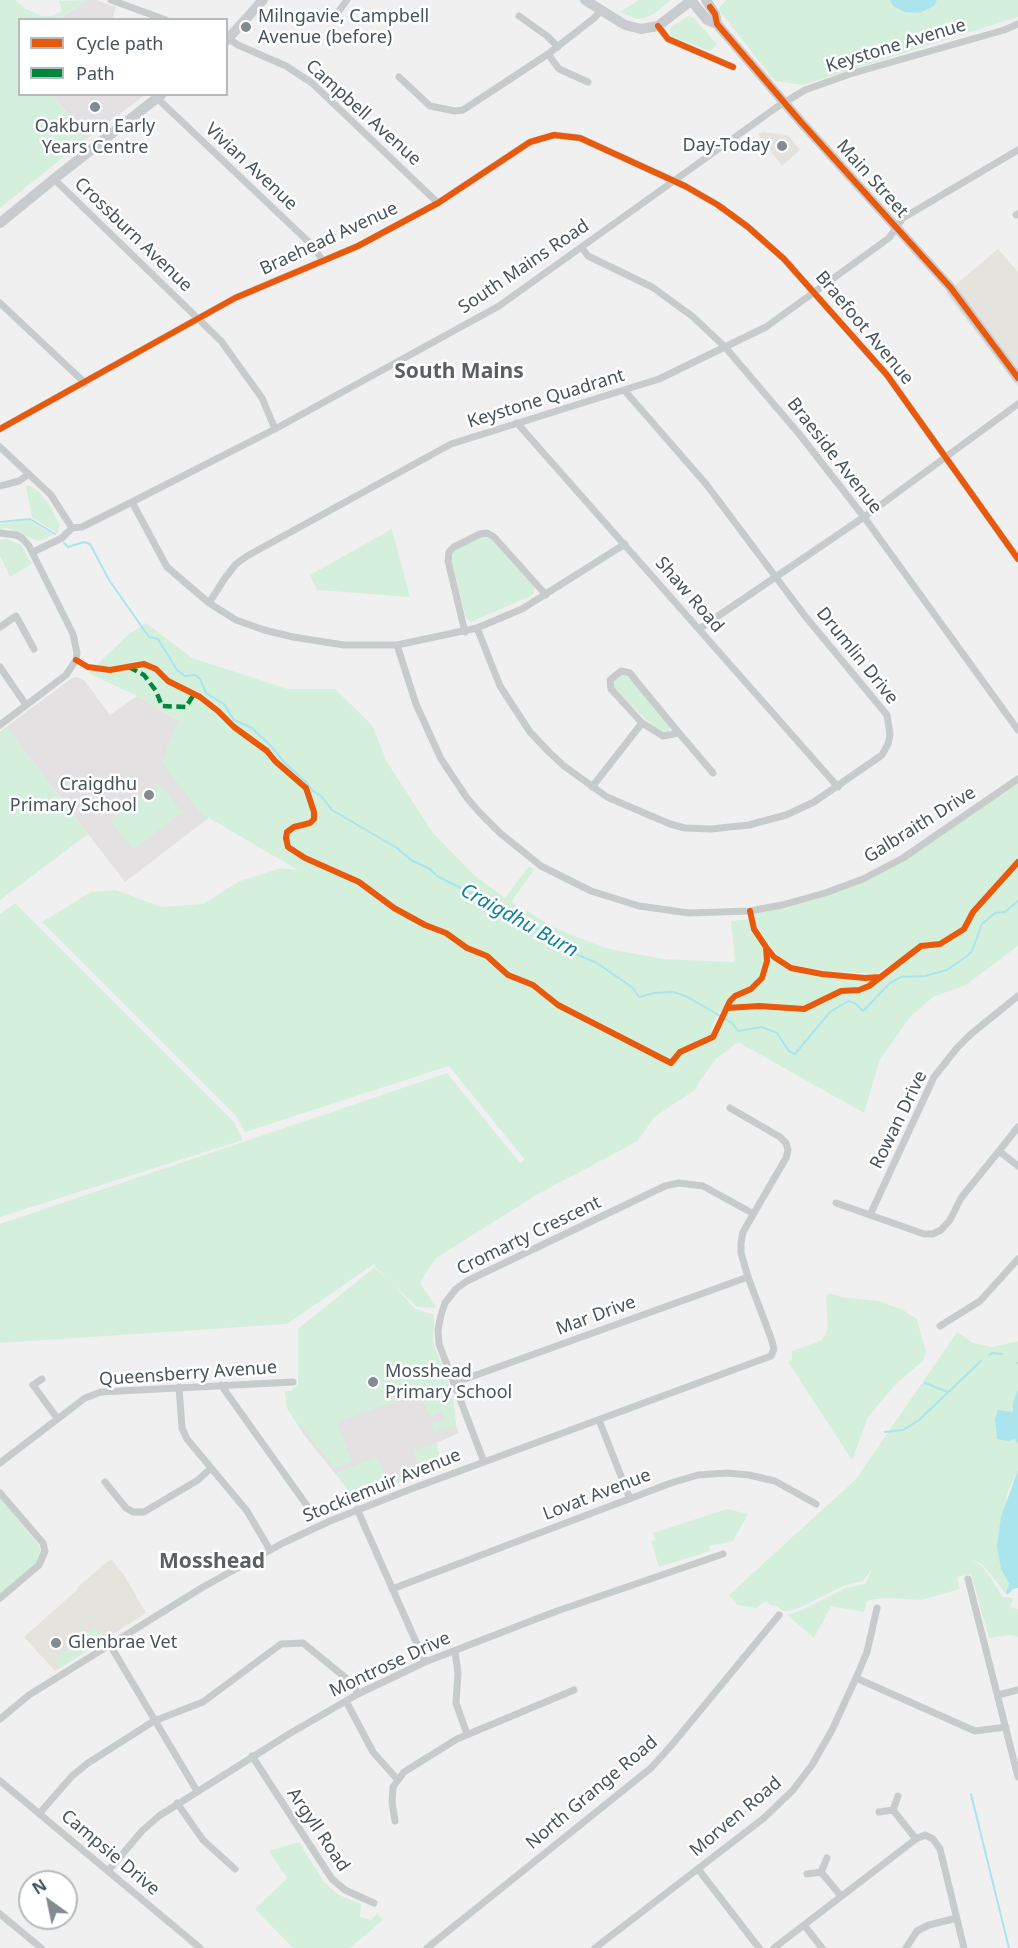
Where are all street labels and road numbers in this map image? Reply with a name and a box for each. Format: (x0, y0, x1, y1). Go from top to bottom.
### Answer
street label: Keystone Avenue (823, 14, 969, 78)
street label: Campbell Avenue (301, 56, 425, 170)
street label: Vivian Avenue (200, 119, 302, 215)
street label: Main Street (831, 136, 913, 222)
street label: Crossburn Avenue (70, 173, 196, 297)
street label: Braehead Avenue (257, 198, 401, 280)
street label: South Mains Road (455, 215, 593, 319)
street label: Braefoot Avenue (810, 267, 918, 389)
street label: Keystone Quadrant (465, 365, 627, 433)
street label: Braeside Avenue (782, 394, 886, 518)
street label: Shaw Road (650, 553, 728, 637)
street label: Drumlin Drive (811, 603, 903, 709)
street label: Galbraith Drive (860, 782, 980, 868)
street label: Rowan Drive (866, 1067, 932, 1173)
street label: Cromarty Crescent (453, 1192, 605, 1280)
street label: Mar Drive (553, 1292, 639, 1340)
street label: Queensberry Avenue (98, 1357, 278, 1391)
street label: Stockiemuir Avenue (300, 1444, 464, 1528)
street label: Lovat Avenue (540, 1465, 654, 1525)
street label: Montrose Drive (326, 1628, 454, 1702)
street label: North Grange Road (522, 1732, 662, 1854)
street label: Morven Road (686, 1772, 786, 1862)
street label: Argyll Road (282, 1784, 354, 1876)
street label: Campsie Drive (56, 1806, 164, 1900)

